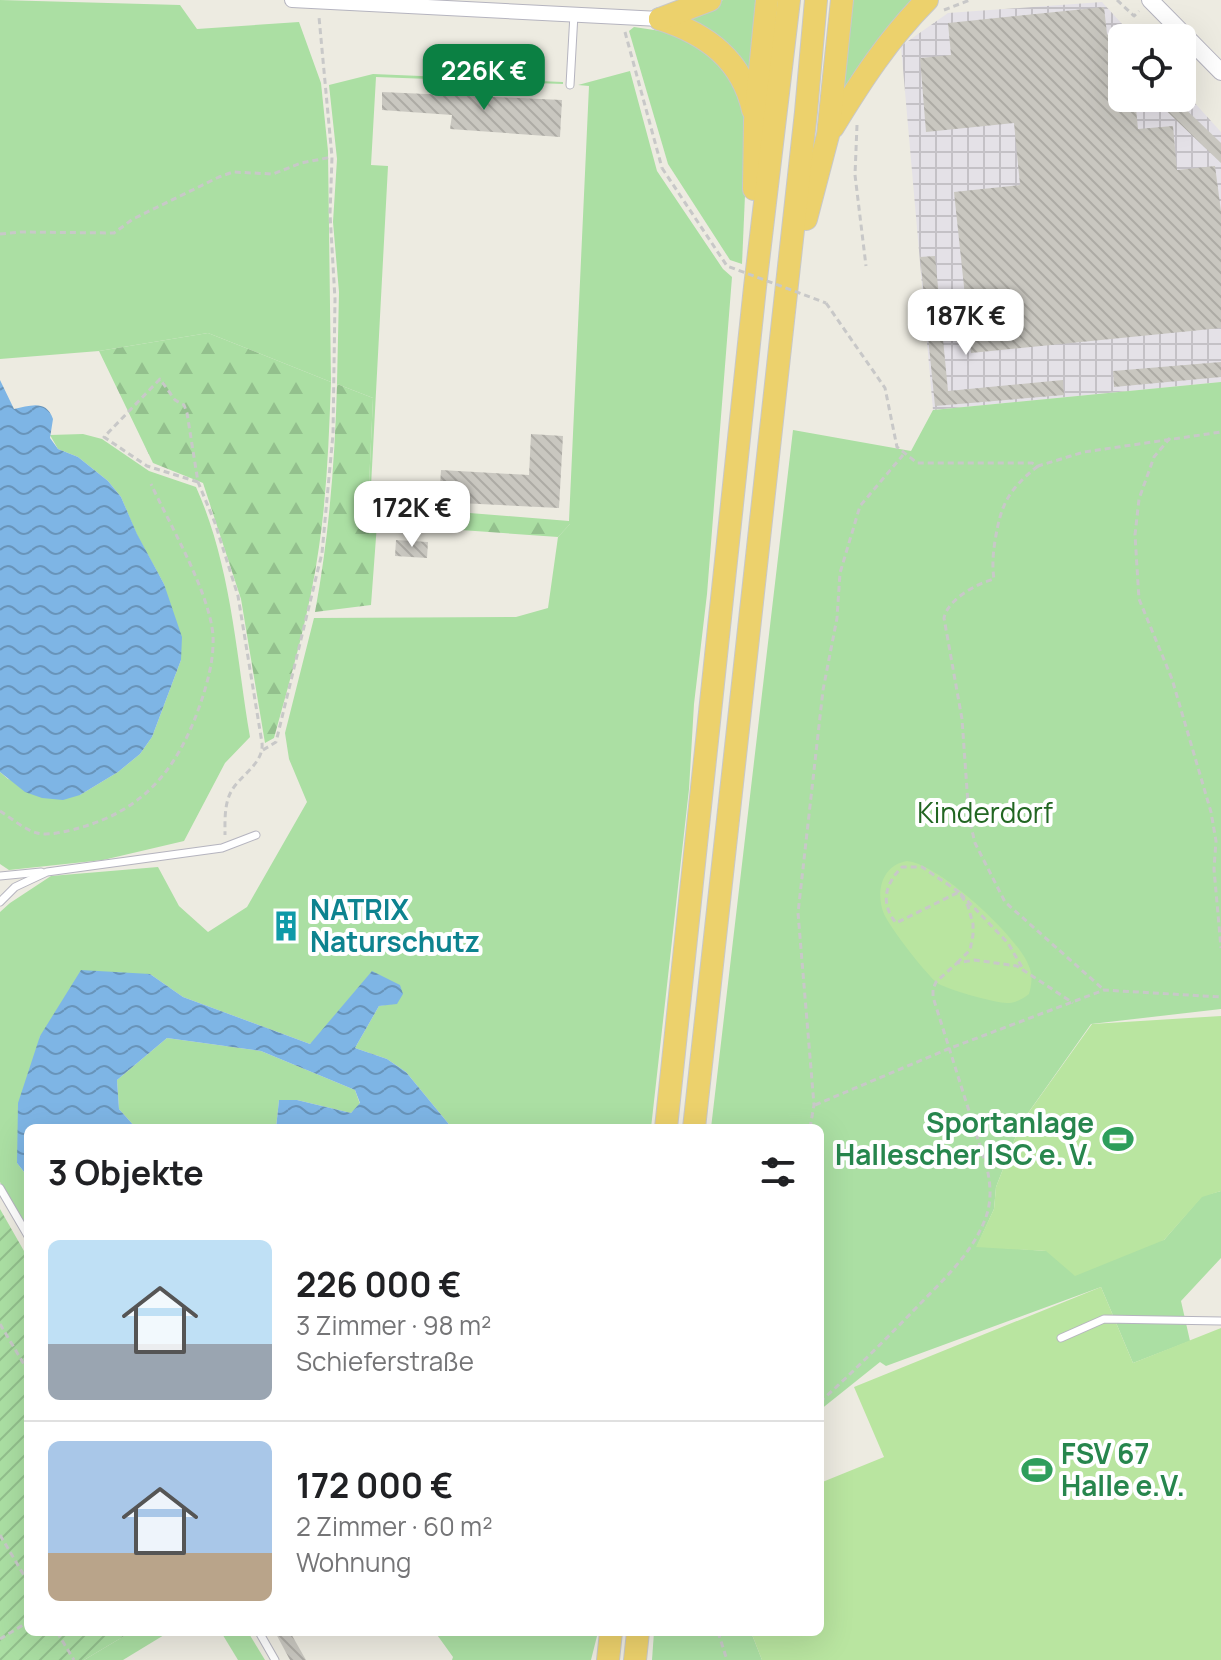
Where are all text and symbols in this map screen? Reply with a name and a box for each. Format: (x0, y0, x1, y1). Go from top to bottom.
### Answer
map controls (1108, 24, 1196, 112)
button: locate (1108, 24, 1196, 112)
pin: 226K € (419, 44, 549, 112)
text: 226K € (441, 52, 527, 88)
pin: 187K € (901, 289, 1031, 357)
text: 187K € (926, 297, 1006, 333)
pin: 172K € (347, 481, 477, 549)
text: 172K € (372, 489, 452, 525)
park label: Kinderdorf (917, 793, 1053, 831)
place label: NATRIX Naturschutz (310, 890, 480, 960)
building icon: NATRIX Naturschutz (269, 909, 303, 943)
place label: Sportanlage Hallescher ISC e. V. (835, 1103, 1094, 1173)
sports icon: Sportanlage Hallescher ISC e. V. (1101, 1122, 1135, 1156)
text: 3 Objekte (48, 1149, 204, 1195)
icon: filters (756, 1150, 800, 1194)
text: 226 000 € (296, 1261, 462, 1307)
icon: home (112, 1272, 208, 1368)
text: 3 Zimmer · 98 m² (296, 1307, 491, 1343)
text: Schieferstraße (296, 1343, 474, 1379)
place label: FSV 67 Halle e.V. (1061, 1434, 1185, 1504)
sports icon: FSV 67 Halle e.V. (1020, 1453, 1054, 1487)
text: 172 000 € (296, 1462, 453, 1508)
icon: home (112, 1473, 208, 1569)
text: 2 Zimmer · 60 m² (296, 1508, 493, 1544)
text: Wohnung (296, 1544, 411, 1580)

